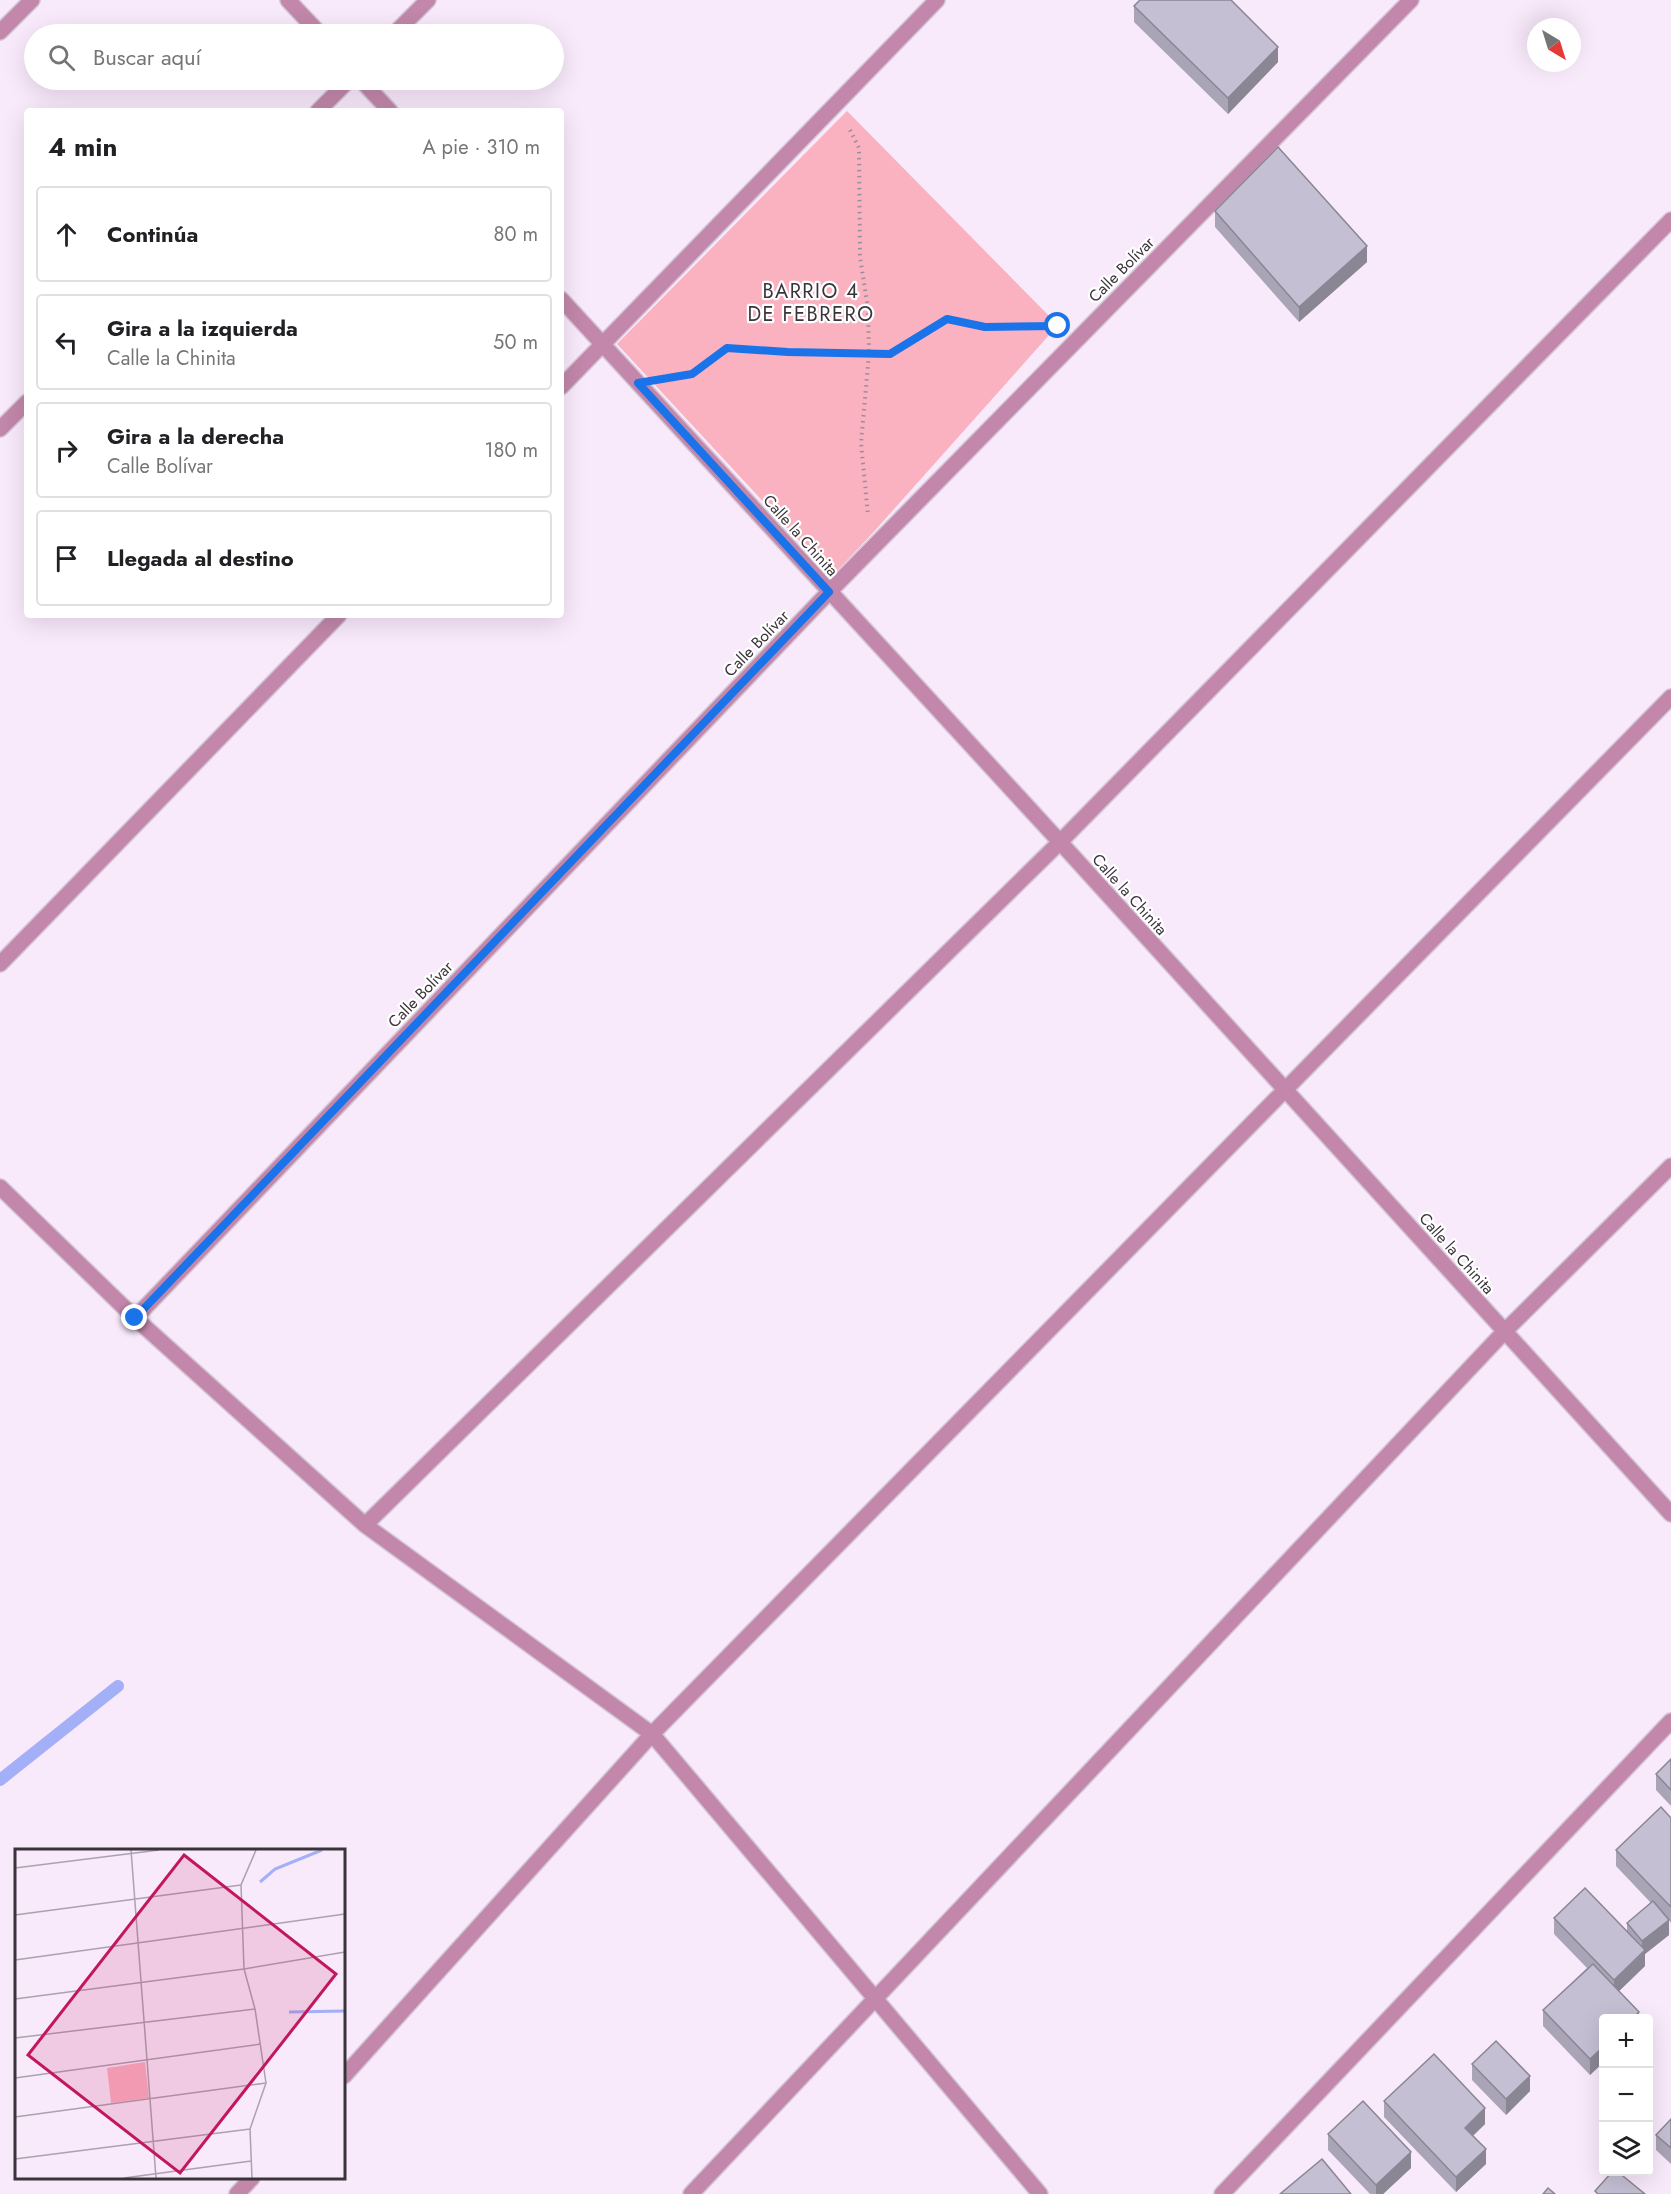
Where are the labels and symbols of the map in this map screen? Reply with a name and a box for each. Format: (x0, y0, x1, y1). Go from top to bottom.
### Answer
north arrow (1527, 18, 1581, 72)
street label: Calle Bolívar (1083, 231, 1160, 307)
district label: BARRIO 4 DE FEBRERO (748, 277, 874, 329)
route start (1044, 312, 1070, 338)
street label: Calle la Chinita (758, 489, 844, 581)
street label: Calle Bolívar (719, 605, 794, 682)
street label: Calle la Chinita (1087, 848, 1173, 940)
street label: Calle Bolívar (383, 956, 458, 1033)
street label: Calle la Chinita (1414, 1207, 1500, 1299)
route end (121, 1304, 147, 1330)
inset map (15, 1849, 345, 2179)

